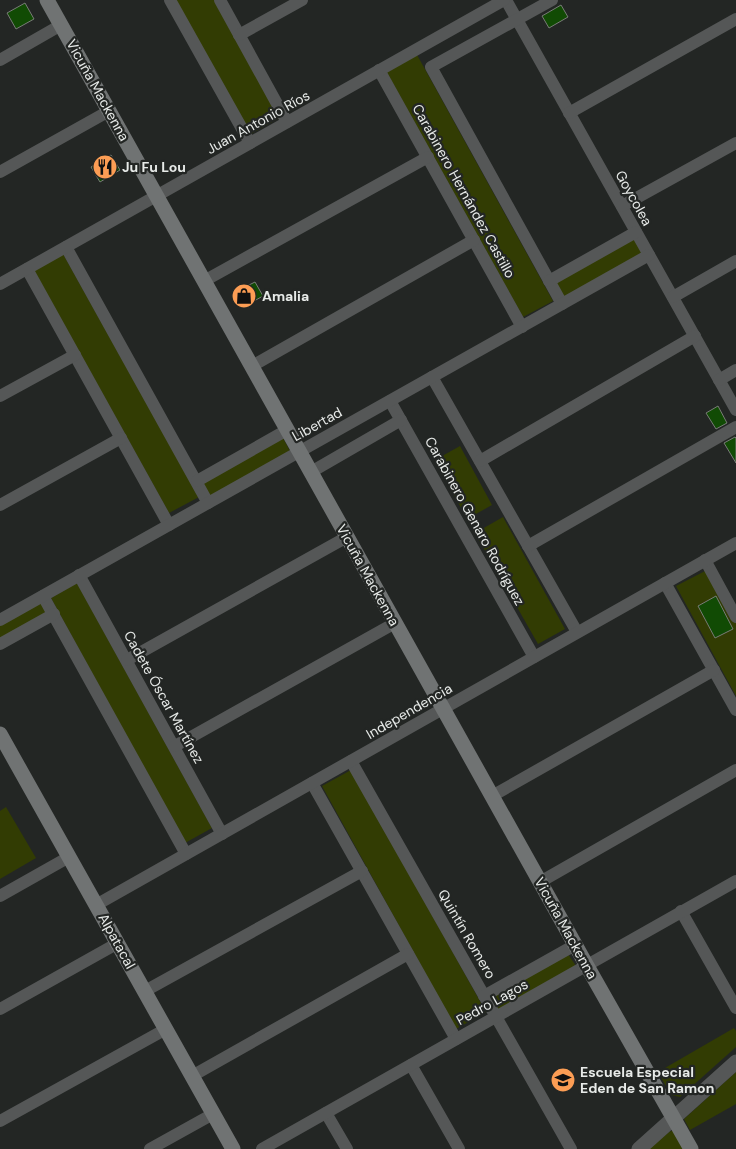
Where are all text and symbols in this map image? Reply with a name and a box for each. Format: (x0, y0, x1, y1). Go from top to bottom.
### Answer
street label: Vicuña Mackenna (63, 36, 133, 144)
street label: Juan Antonio Ríos (203, 86, 313, 158)
street label: Carabinero Hernández Castillo (408, 101, 520, 281)
restaurant icon: Ju Fu Lou (92, 154, 118, 180)
place label: Ju Fu Lou (122, 158, 186, 176)
street label: Goycolea (611, 167, 657, 229)
shop icon: Amalia (231, 283, 257, 309)
place label: Amalia (262, 287, 309, 305)
street label: Libertad (289, 403, 345, 445)
street label: Carabinero Genaro Rodríguez (421, 433, 529, 609)
street label: Vicuña Mackenna (333, 521, 403, 629)
street label: Cadete Óscar Martínez (120, 627, 208, 767)
street label: Independencia (363, 679, 455, 743)
street label: Vicuña Mackenna (531, 874, 601, 982)
street label: Quintín Romero (434, 886, 500, 982)
street label: Alpatacal (94, 910, 140, 972)
street label: Pedro Lagos (453, 975, 531, 1029)
place label: Escuela Especial Eden de San Ramon (580, 1063, 714, 1097)
school or university icon: Escuela Especial Eden de San Ramon (550, 1067, 576, 1093)

